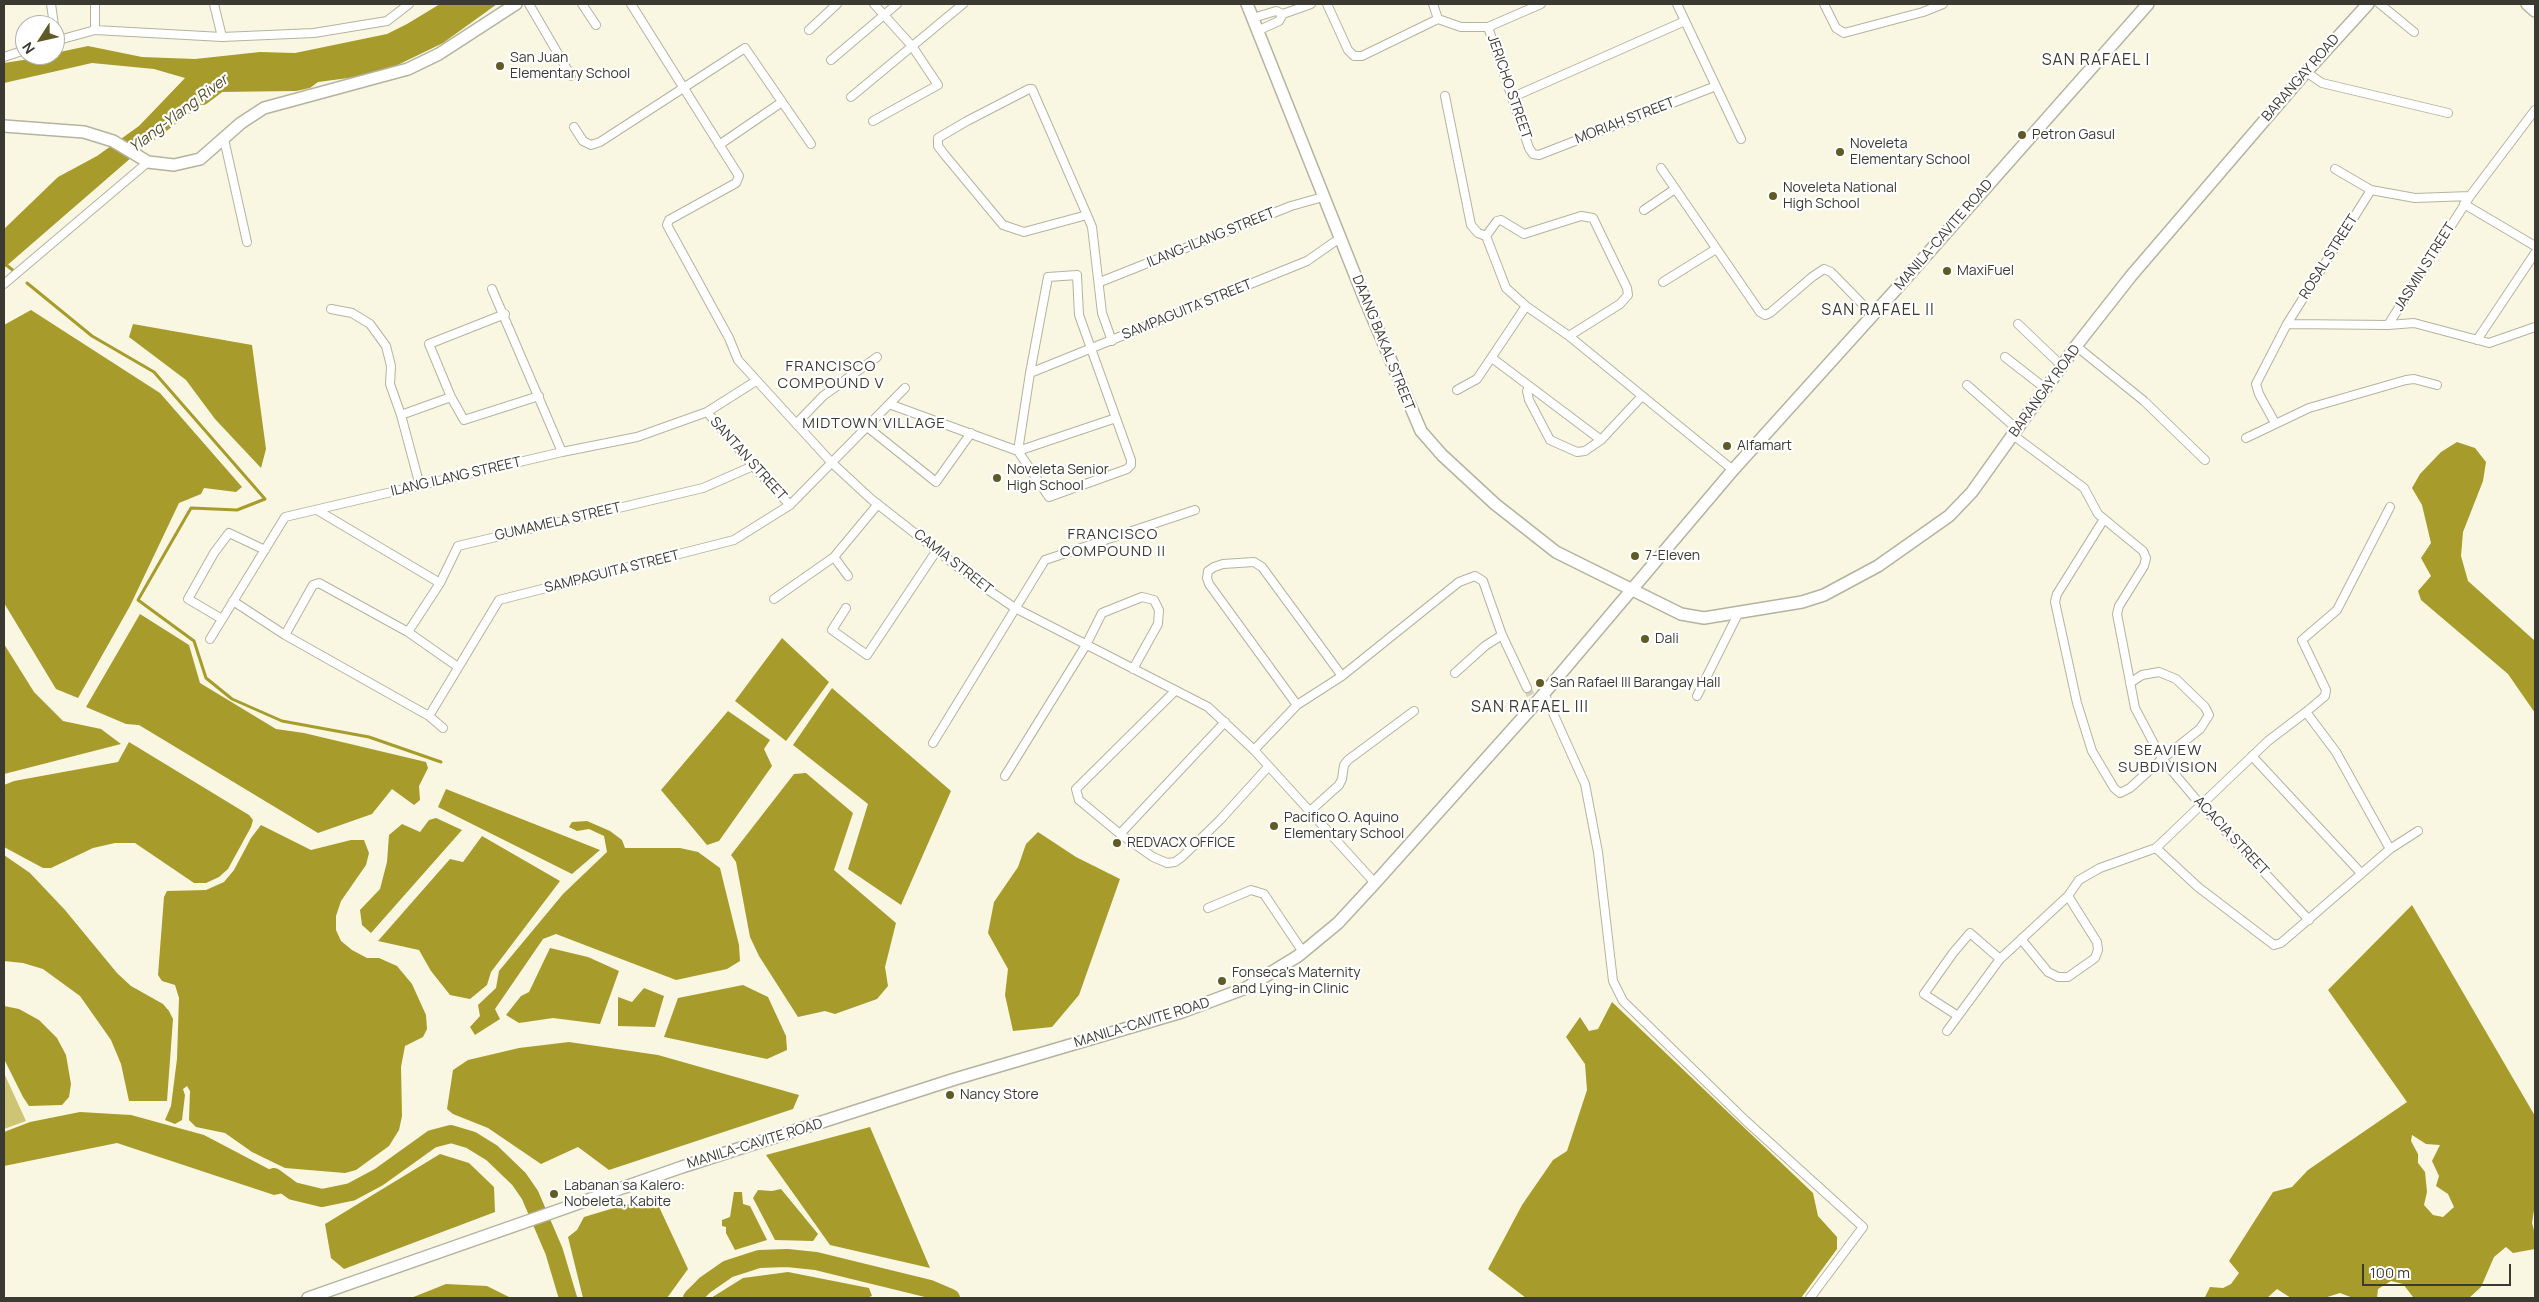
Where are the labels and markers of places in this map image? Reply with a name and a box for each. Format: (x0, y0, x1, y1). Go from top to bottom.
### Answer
place label: San Juan Elementary School (510, 50, 630, 82)
marker: San Juan Elementary School (494, 60, 506, 72)
place label: Petron Gasul (2032, 127, 2115, 143)
marker: Petron Gasul (2016, 129, 2028, 141)
place label: Noveleta Elementary School (1850, 136, 1970, 168)
marker: Noveleta Elementary School (1834, 146, 1846, 158)
place label: Noveleta National High School (1783, 180, 1897, 212)
marker: Noveleta National High School (1767, 190, 1779, 202)
place label: MaxiFuel (1957, 263, 2014, 279)
marker: MaxiFuel (1941, 265, 1953, 277)
place label: Alfamart (1737, 438, 1792, 454)
marker: Alfamart (1721, 440, 1733, 452)
place label: Noveleta Senior High School (1007, 462, 1109, 494)
marker: Noveleta Senior High School (991, 472, 1003, 484)
place label: 7-Eleven (1645, 548, 1700, 564)
marker: 7-Eleven (1629, 550, 1641, 562)
place label: Dali (1655, 631, 1679, 647)
marker: Dali (1639, 633, 1651, 645)
place label: San Rafael III Barangay Hall (1550, 675, 1720, 691)
marker: San Rafael III Barangay Hall (1534, 677, 1546, 689)
place label: Pacifico O. Aquino Elementary School (1284, 810, 1404, 842)
marker: Pacifico O. Aquino Elementary School (1268, 820, 1280, 832)
place label: REDVACX OFFICE (1127, 835, 1235, 851)
marker: REDVACX OFFICE (1111, 837, 1123, 849)
place label: Fonseca's Maternity and Lying-in Clinic (1232, 965, 1361, 998)
marker: Fonseca's Maternity and Lying-in Clinic (1216, 975, 1228, 987)
place label: Nancy Store (960, 1087, 1039, 1103)
marker: Nancy Store (944, 1089, 956, 1101)
place label: Labanan sa Kalero: Nobeleta, Kabite (564, 1178, 685, 1210)
marker: Labanan sa Kalero: Nobeleta, Kabite (548, 1188, 560, 1200)

